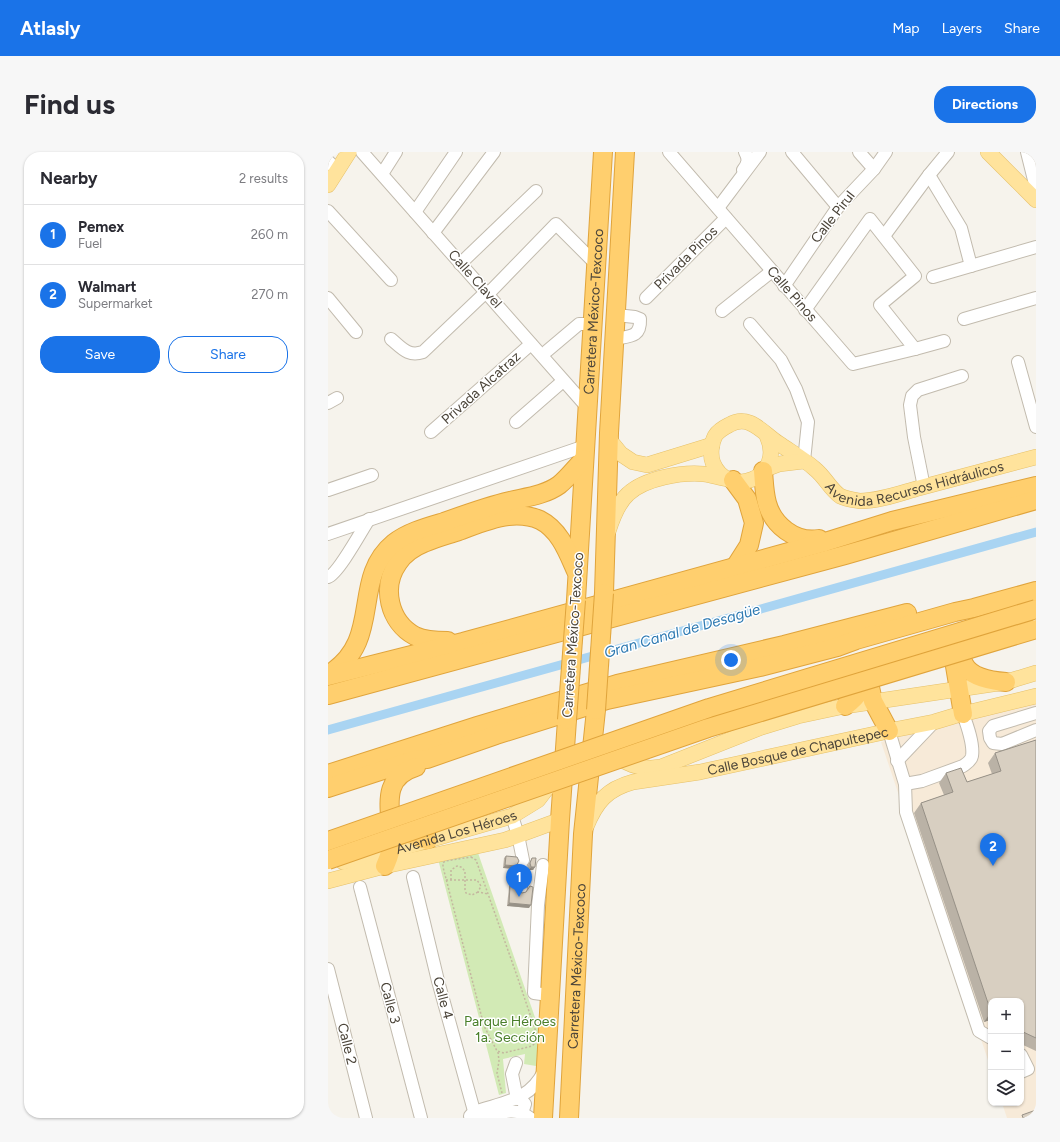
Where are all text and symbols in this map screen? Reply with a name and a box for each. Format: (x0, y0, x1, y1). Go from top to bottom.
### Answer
text: Atlasly (20, 17, 80, 40)
text: Map (892, 20, 920, 37)
text: Layers (942, 20, 982, 37)
text: Share (1004, 20, 1040, 37)
button: Directions (934, 86, 1036, 123)
text: Find us (24, 87, 115, 121)
text: Nearby (40, 168, 98, 188)
text: 2 results (239, 171, 288, 186)
street label: Calle Pirul (807, 188, 859, 246)
text: Pemex (78, 218, 124, 236)
street label: Privada Pinos (651, 223, 721, 293)
text: 1 (50, 227, 56, 242)
text: 260 m (251, 227, 288, 242)
street label: Carretera México-Texcoco (580, 228, 607, 395)
text: Fuel (78, 236, 102, 251)
street label: Calle Clavel (444, 246, 506, 312)
street label: Calle Pinos (763, 263, 821, 325)
text: Walmart (78, 278, 137, 296)
text: 2 (49, 287, 57, 302)
text: 270 m (251, 287, 288, 302)
text: Supermarket (78, 296, 153, 311)
button: Save (40, 336, 160, 373)
button: Share (168, 336, 288, 373)
street label: Privada Alcatraz (438, 348, 524, 428)
street label: Avenida Recursos Hidráulicos (822, 457, 1005, 510)
street label: Carretera México-Texcoco (559, 552, 587, 718)
water label: Gran Canal de Desagüe (602, 600, 762, 662)
your location (721, 650, 741, 670)
street label: Calle Bosque de Chapultepec (706, 723, 890, 779)
street label: Avenida Los Héroes (394, 807, 520, 858)
pin: 2 (980, 833, 1006, 866)
pin: 1 (506, 864, 532, 897)
street label: Carretera México-Texcoco (564, 883, 589, 1050)
street label: Calle 4 (429, 975, 457, 1021)
street label: Calle 3 (376, 980, 404, 1026)
map controls (988, 998, 1024, 1106)
button: + (988, 998, 1024, 1034)
park label: Parque Héroes 1a. Sección (464, 1013, 556, 1046)
street label: Calle 2 (334, 1021, 360, 1067)
button: − (988, 1034, 1024, 1070)
button: layers (988, 1070, 1024, 1106)

